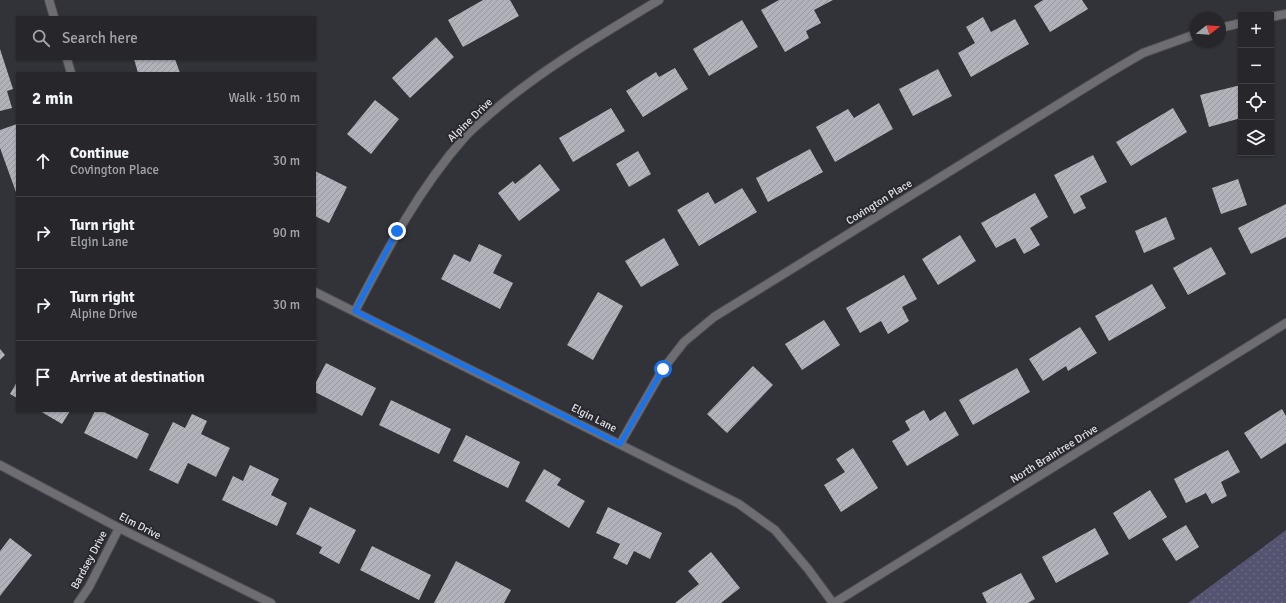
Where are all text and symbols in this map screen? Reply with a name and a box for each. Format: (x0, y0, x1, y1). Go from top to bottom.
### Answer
north arrow (1190, 12, 1226, 48)
map controls (1238, 12, 1274, 156)
button: + (1238, 12, 1274, 48)
search box (16, 16, 316, 60)
icon: search (30, 27, 52, 49)
text: Search here (62, 29, 138, 47)
button: − (1238, 48, 1274, 84)
button: locate (1238, 84, 1274, 120)
text: 2 min (32, 88, 73, 109)
text: Walk · 150 m (229, 90, 300, 106)
street label: Alpine Drive (445, 95, 495, 145)
button: layers (1238, 120, 1274, 156)
text: Continue (70, 144, 129, 162)
icon: ahead (32, 150, 54, 172)
text: 30 m (273, 153, 300, 169)
text: Covington Place (70, 162, 159, 178)
street label: Covington Place (844, 177, 914, 227)
text: Turn right (70, 216, 135, 234)
icon: right (32, 222, 54, 244)
route end (388, 222, 406, 240)
text: 90 m (273, 225, 300, 241)
text: Elgin Lane (70, 234, 128, 250)
text: Turn right (70, 288, 135, 306)
icon: right (32, 294, 54, 316)
text: 30 m (273, 297, 300, 313)
text: Alpine Drive (70, 306, 138, 322)
route start (654, 360, 672, 378)
icon: arrive (32, 366, 54, 388)
text: Arrive at destination (70, 368, 205, 386)
street label: Elgin Lane (569, 401, 619, 435)
street label: North Braintree Drive (1008, 422, 1100, 486)
street label: Elm Drive (117, 510, 163, 542)
street label: Bardsey Drive (68, 529, 110, 591)

